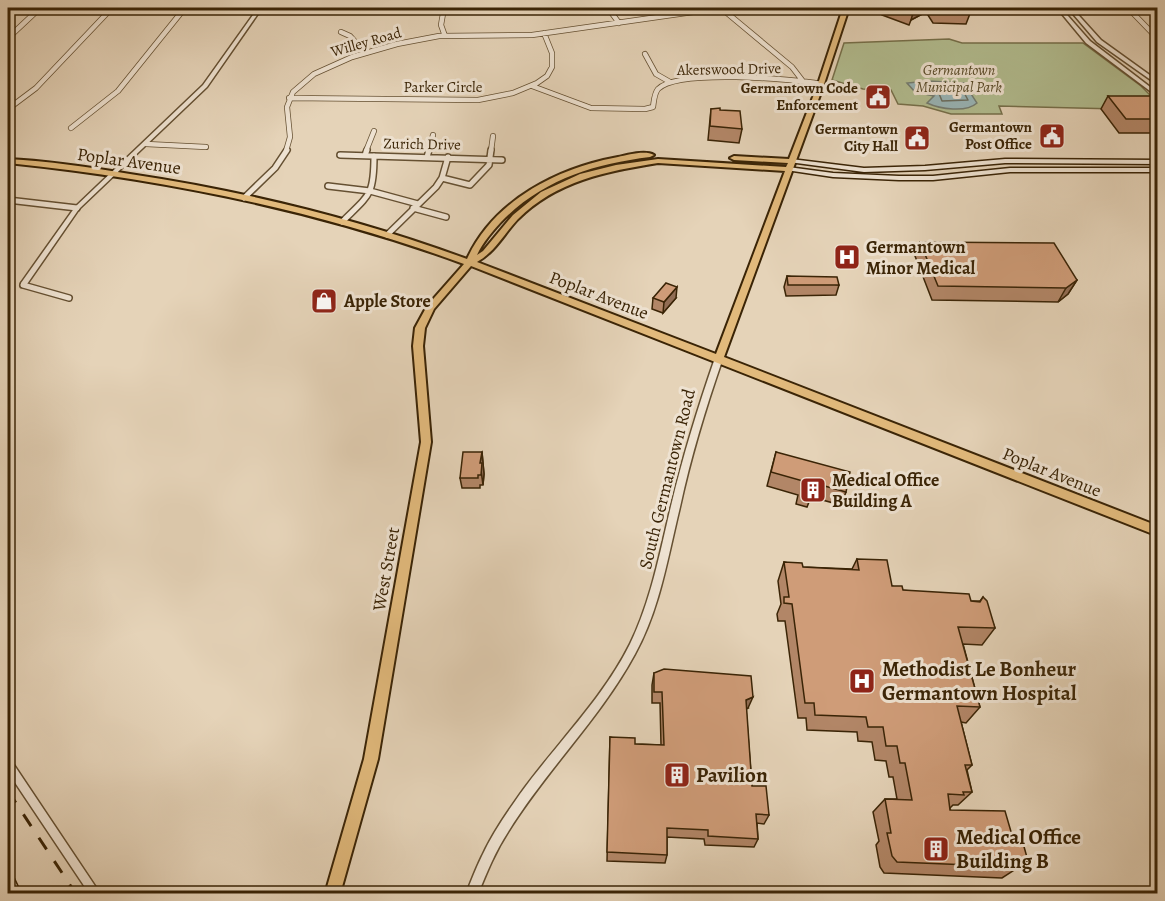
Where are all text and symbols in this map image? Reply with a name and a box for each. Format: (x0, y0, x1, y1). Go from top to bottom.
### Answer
street label: Willey Road (327, 22, 405, 62)
street label: Akerswood Drive (676, 58, 781, 80)
park label: Germantown Municipal Park (916, 60, 1002, 97)
street label: Parker Circle (404, 77, 483, 97)
place label: Germantown Code Enforcement (741, 78, 858, 115)
public building icon: Germantown Code Enforcement (863, 82, 893, 112)
place label: Germantown Post Office (949, 117, 1033, 154)
place label: Germantown City Hall (815, 119, 899, 156)
public building icon: Germantown Post Office (1037, 121, 1067, 151)
public building icon: Germantown City Hall (902, 123, 932, 153)
street label: Zurich Drive (383, 133, 461, 155)
street label: Poplar Avenue (76, 142, 182, 180)
place label: Germantown Minor Medical (866, 235, 976, 280)
hospital icon: Germantown Minor Medical (832, 242, 862, 272)
street label: Poplar Avenue (546, 265, 652, 325)
shop icon: Apple Store (309, 286, 339, 316)
place label: Apple Store (343, 289, 431, 313)
street label: South Germantown Road (633, 386, 701, 572)
street label: Poplar Avenue (999, 441, 1105, 503)
place label: Medical Office Building A (832, 468, 939, 513)
building icon: Medical Office Building A (798, 475, 828, 505)
street label: West Street (367, 525, 405, 614)
place label: Methodist Le Bonheur Germantown Hospital (882, 655, 1077, 707)
hospital icon: Methodist Le Bonheur Germantown Hospital (847, 666, 877, 696)
building icon: Pavilion (662, 760, 692, 790)
place label: Pavilion (696, 761, 768, 789)
place label: Medical Office Building B (956, 823, 1081, 875)
building icon: Medical Office Building B (921, 834, 951, 864)

